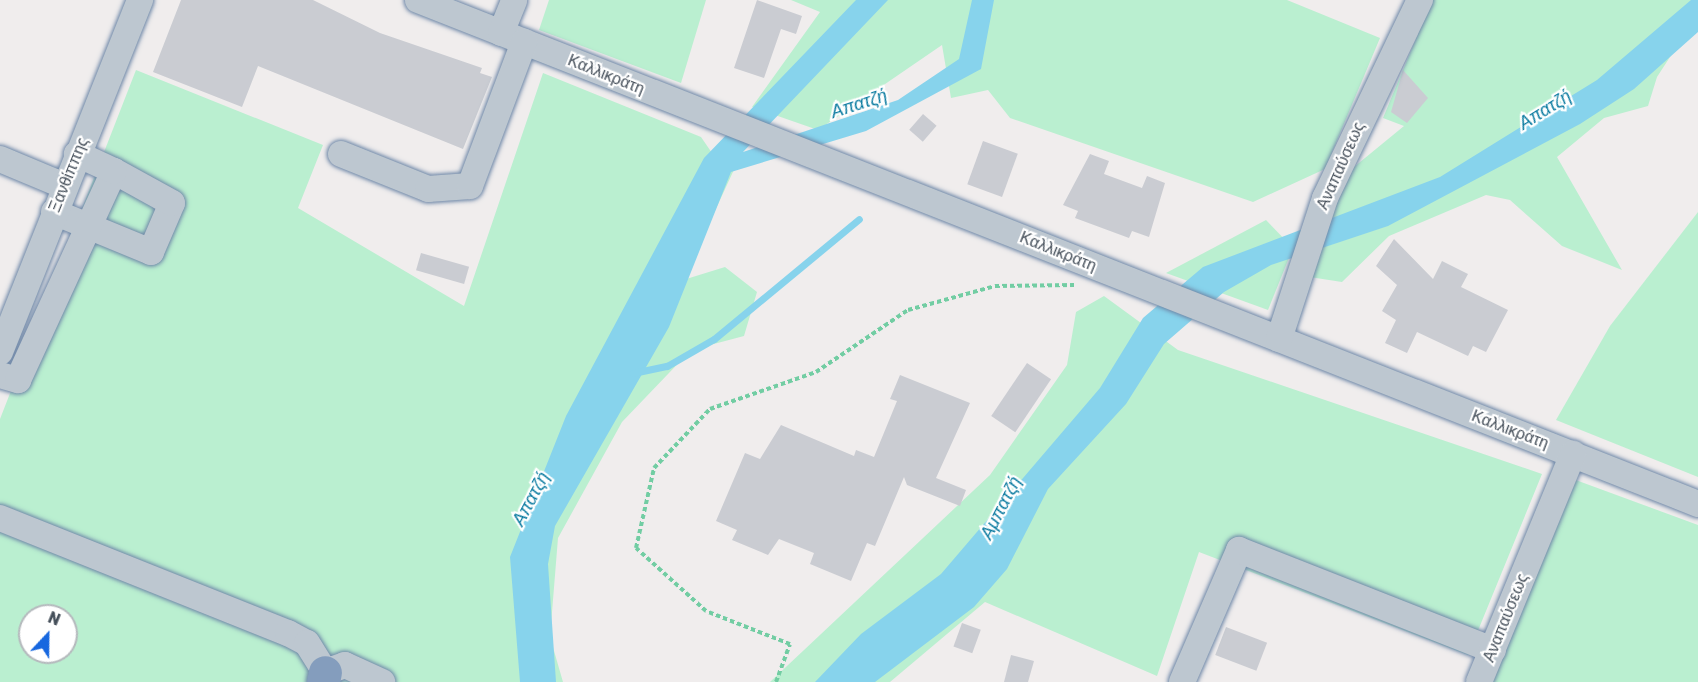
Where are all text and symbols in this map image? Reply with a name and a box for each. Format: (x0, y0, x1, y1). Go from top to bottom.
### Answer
street label: Καλλικράτη (565, 51, 647, 99)
water label: Απατζή (828, 85, 890, 123)
water label: Απατζή (1515, 86, 1575, 134)
street label: Αναπαύσεως (1313, 119, 1369, 213)
street label: Ξανθίππης (45, 135, 93, 215)
street label: Καλλικράτη (1017, 228, 1099, 276)
street label: Καλλικράτη (1469, 407, 1551, 453)
water label: Απατζή (508, 468, 554, 530)
water label: Αμπατζή (976, 473, 1026, 543)
street label: Αναπαύσεως (1480, 571, 1532, 665)
north arrow (18, 604, 78, 664)
text: N (45, 608, 63, 630)

